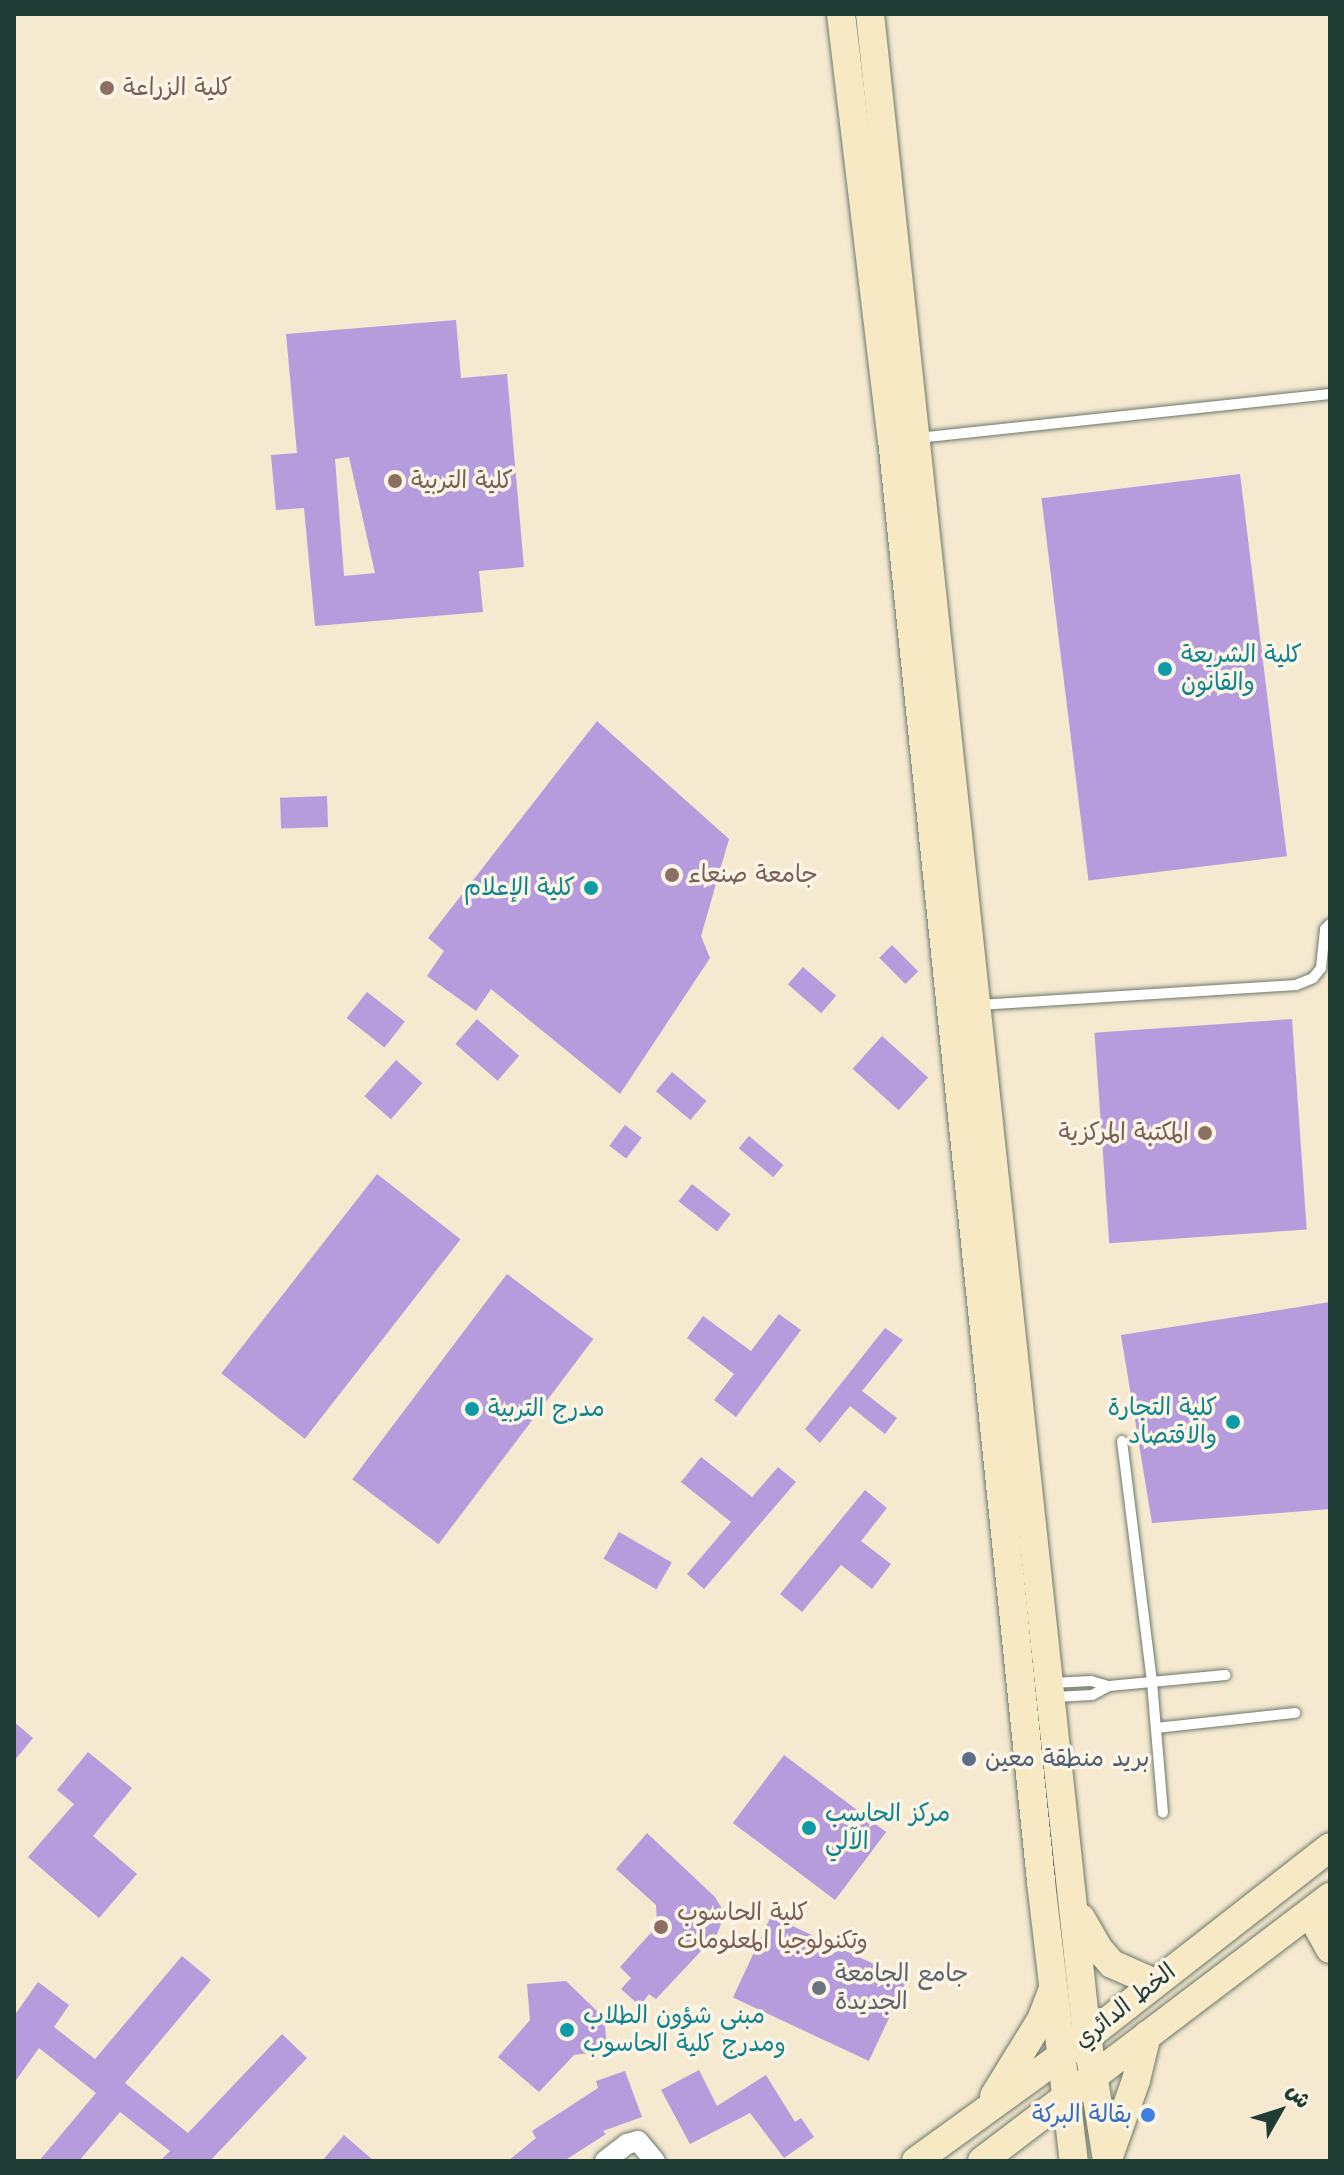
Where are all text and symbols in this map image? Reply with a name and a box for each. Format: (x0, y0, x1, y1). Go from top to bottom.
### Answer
place label: كلية الزراعة (123, 74, 232, 102)
marker: كلية الزراعة (98, 79, 116, 97)
place label: كلية التربية (411, 467, 513, 495)
marker: كلية التربية (386, 472, 404, 490)
place label: كلية الشريعة والقانون (1181, 641, 1302, 697)
marker: كلية الشريعة والقانون (1156, 660, 1174, 678)
place label: جامعة صنعاء (688, 861, 818, 889)
marker: جامعة صنعاء (663, 866, 681, 884)
place label: كلية الإعلام (464, 874, 575, 902)
marker: كلية الإعلام (582, 879, 600, 897)
place label: المكتبة المركزية (1059, 1119, 1189, 1147)
marker: المكتبة المركزية (1196, 1124, 1214, 1142)
place label: كلية التجارة والاقتصاد (1108, 1394, 1217, 1450)
place label: مدرج التربية (488, 1395, 605, 1423)
marker: مدرج التربية (463, 1400, 481, 1418)
marker: كلية التجارة والاقتصاد (1224, 1413, 1242, 1431)
place label: بريد منطقة معين (985, 1745, 1150, 1773)
marker: بريد منطقة معين (960, 1750, 978, 1768)
place label: مركز الحاسب الآلي (825, 1800, 950, 1856)
marker: مركز الحاسب الآلي (800, 1819, 818, 1837)
place label: كلية الحاسوب وتكنولوجيا المعلومات (677, 1899, 868, 1955)
marker: كلية الحاسوب وتكنولوجيا المعلومات (652, 1918, 670, 1936)
street label: الخط الدائري (1069, 1957, 1181, 2055)
place label: جامع الجامعة الجديدة (835, 1960, 968, 2016)
marker: جامع الجامعة الجديدة (810, 1979, 828, 1997)
place label: مبنى شؤون الطلاب ومدرج كلية الحاسوب (583, 2002, 786, 2058)
marker: مبنى شؤون الطلاب ومدرج كلية الحاسوب (558, 2021, 576, 2039)
north arrow (1240, 2071, 1320, 2151)
text: ش (1281, 2078, 1316, 2113)
place label: بقالة البركة (1032, 2101, 1132, 2129)
marker: بقالة البركة (1139, 2106, 1157, 2124)

